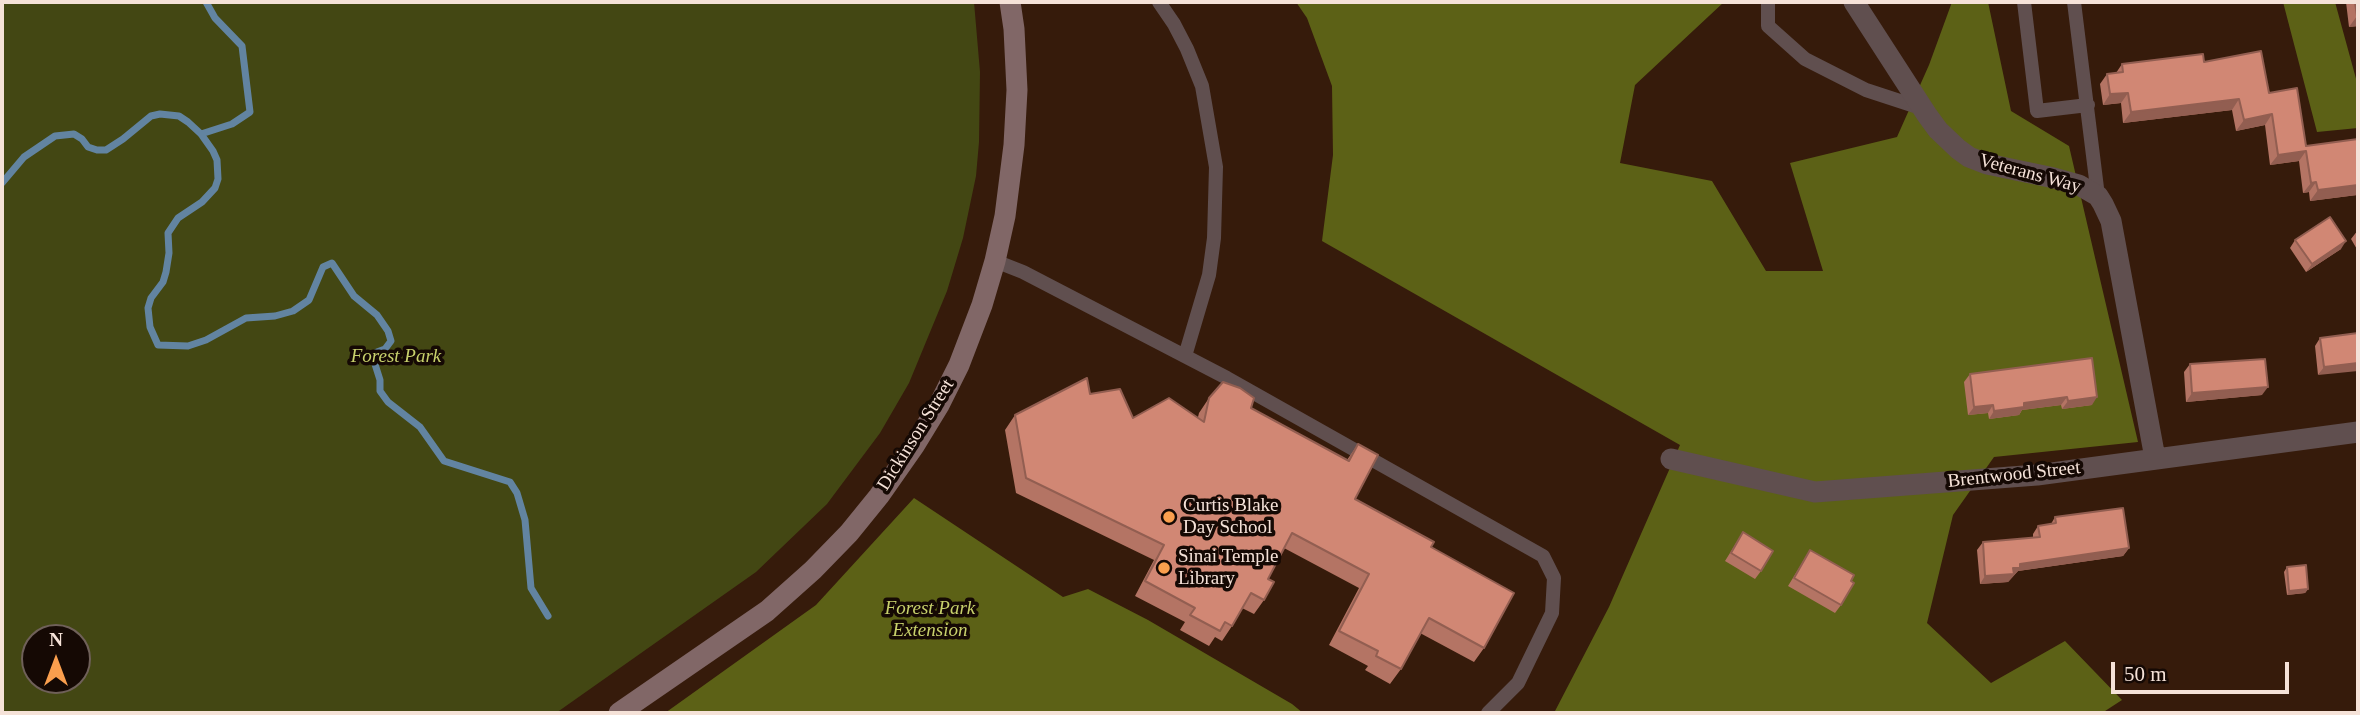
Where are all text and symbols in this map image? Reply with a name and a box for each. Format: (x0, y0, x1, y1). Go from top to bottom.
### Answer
street label: Veterans Way (1977, 149, 2083, 199)
park label: Forest Park (351, 346, 441, 368)
street label: Dickinson Street (873, 375, 959, 495)
street label: Brentwood Street (1946, 457, 2082, 493)
place label: Curtis Blake Day School (1183, 495, 1279, 539)
marker: Curtis Blake Day School (1161, 509, 1177, 525)
place label: Sinai Temple Library (1178, 546, 1279, 590)
marker: Sinai Temple Library (1156, 560, 1172, 576)
park label: Forest Park Extension (885, 598, 975, 642)
north arrow (21, 624, 91, 694)
text: N (49, 629, 63, 650)
scale bar (2115, 648, 2294, 692)
text: 50 m (2124, 662, 2167, 686)

